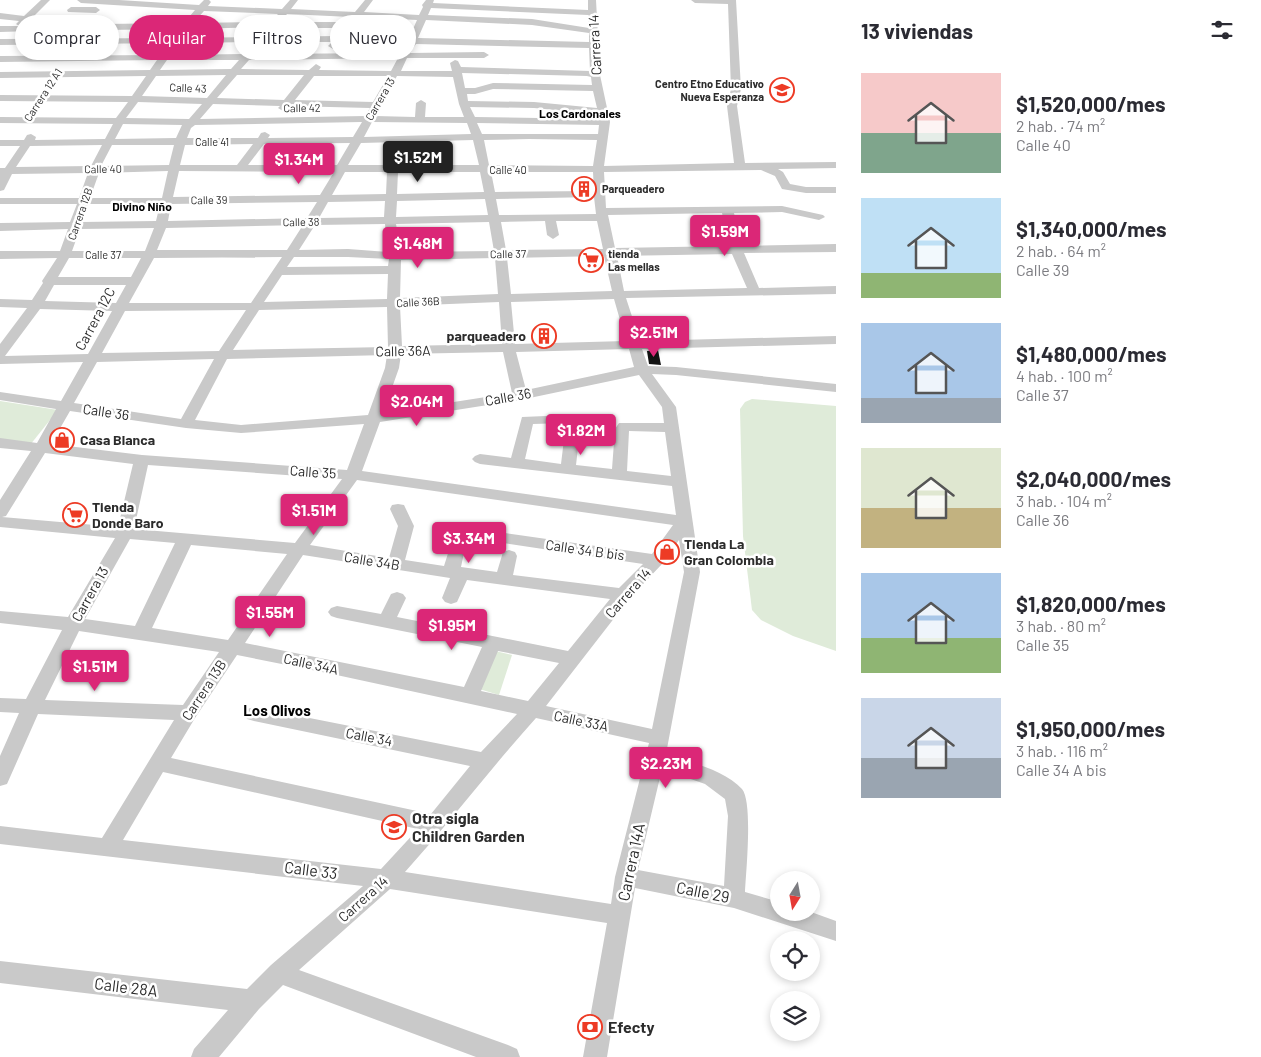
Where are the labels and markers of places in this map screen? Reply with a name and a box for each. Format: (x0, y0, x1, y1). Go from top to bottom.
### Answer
place label: Centro Etno Educativo Nueva Esperanza (655, 77, 764, 103)
school or university icon: Centro Etno Educativo Nueva Esperanza (769, 77, 795, 103)
pin: $1.52M (377, 140, 459, 183)
pin: $1.34M (258, 142, 340, 185)
building icon: Parqueadero (571, 176, 597, 202)
place label: Parqueadero (602, 182, 665, 195)
pin: $1.59M (684, 214, 766, 257)
pin: $1.48M (377, 226, 459, 269)
supermarket icon: tienda Las mellas (578, 247, 604, 273)
place label: tienda Las mellas (608, 247, 660, 273)
pin: $2.51M (613, 316, 695, 358)
building icon: parqueadero (531, 323, 557, 349)
place label: parqueadero (447, 327, 526, 344)
pin: $2.04M (376, 384, 458, 427)
pin: $1.82M (540, 414, 622, 456)
shop icon: Casa Blanca (49, 427, 75, 453)
place label: Casa Blanca (80, 431, 155, 448)
pin: $1.51M (273, 494, 355, 536)
place label: Tienda Donde Baro (92, 498, 164, 531)
supermarket icon: Tienda Donde Baro (62, 502, 88, 528)
pin: $3.34M (428, 522, 510, 564)
place label: Tienda La Gran Colombia (684, 535, 774, 568)
shop icon: Tienda La Gran Colombia (654, 539, 680, 565)
pin: $1.55M (229, 596, 311, 638)
pin: $1.95M (411, 608, 493, 651)
pin: $1.51M (54, 650, 136, 692)
pin: $2.23M (625, 746, 707, 789)
place label: Otra sigla Children Garden (412, 808, 525, 845)
school or university icon: Otra sigla Children Garden (381, 814, 407, 840)
bank icon: Efecty (577, 1014, 603, 1040)
place label: Efecty (608, 1017, 655, 1036)

